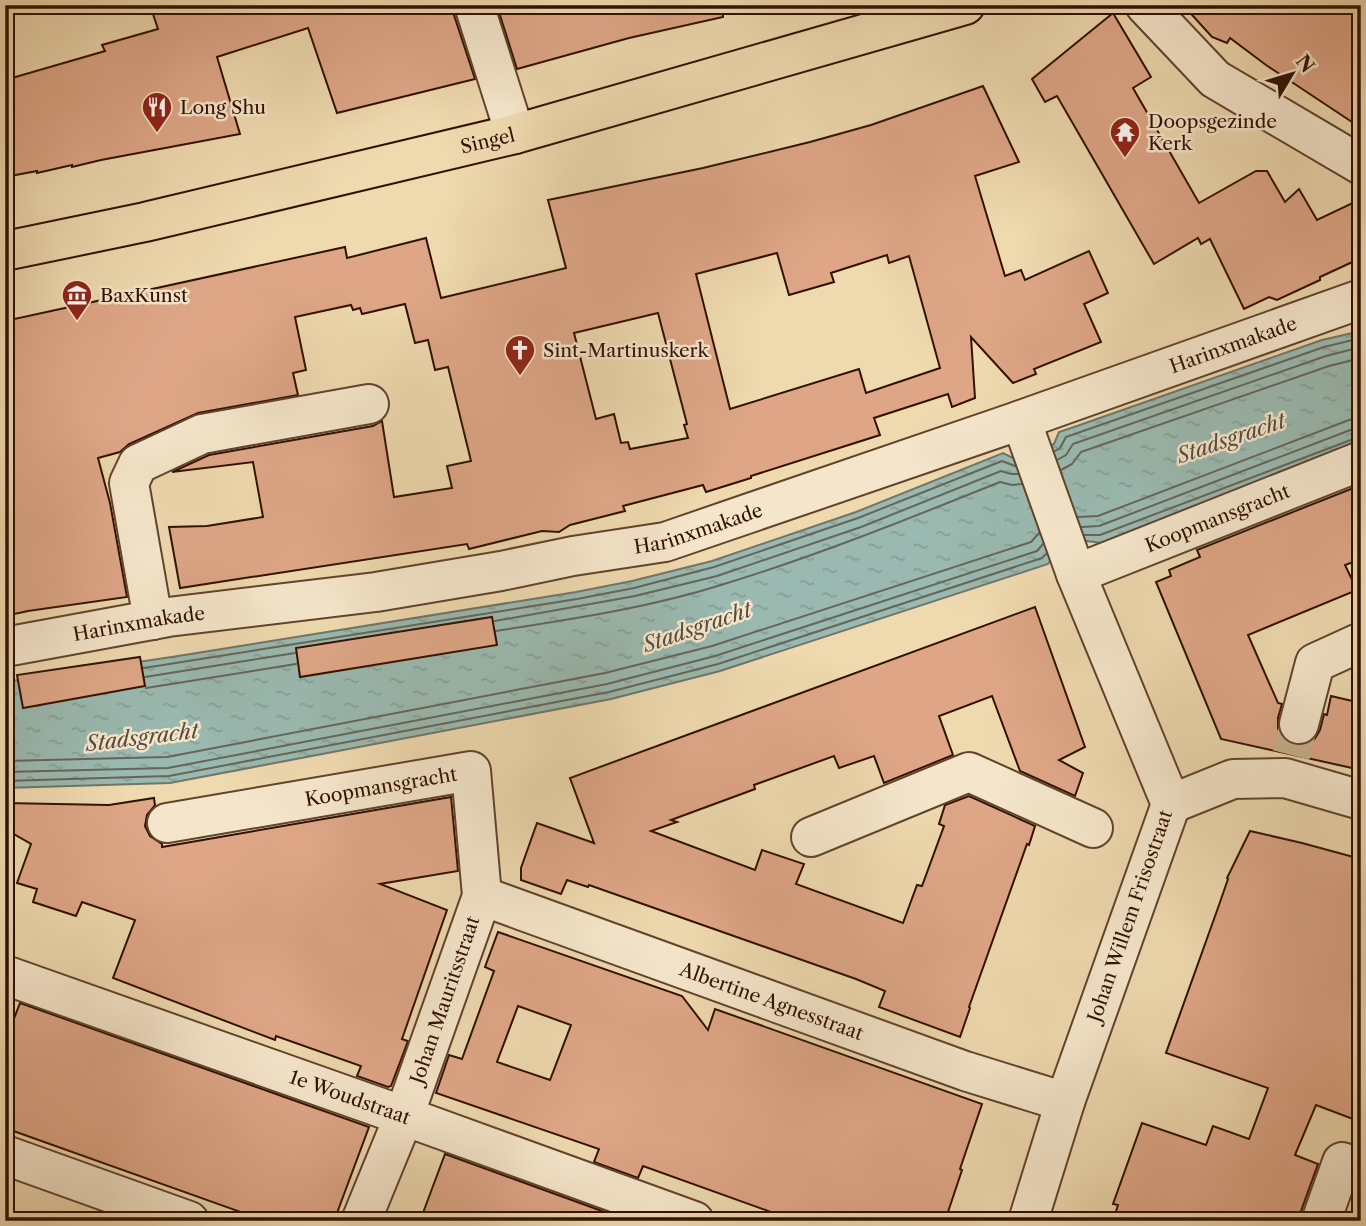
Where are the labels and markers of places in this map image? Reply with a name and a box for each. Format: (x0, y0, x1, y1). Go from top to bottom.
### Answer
restaurant icon: Long Shu (140, 90, 174, 134)
place label: Long Shu (180, 96, 266, 119)
place label: Doopsgezinde Kerk (1148, 110, 1277, 155)
temple icon: Doopsgezinde Kerk (1108, 115, 1142, 159)
museum icon: BaxKunst (60, 278, 94, 322)
place label: BaxKunst (100, 284, 188, 307)
church icon: Sint-Martinuskerk (503, 333, 537, 377)
place label: Sint-Martinuskerk (543, 339, 710, 362)

